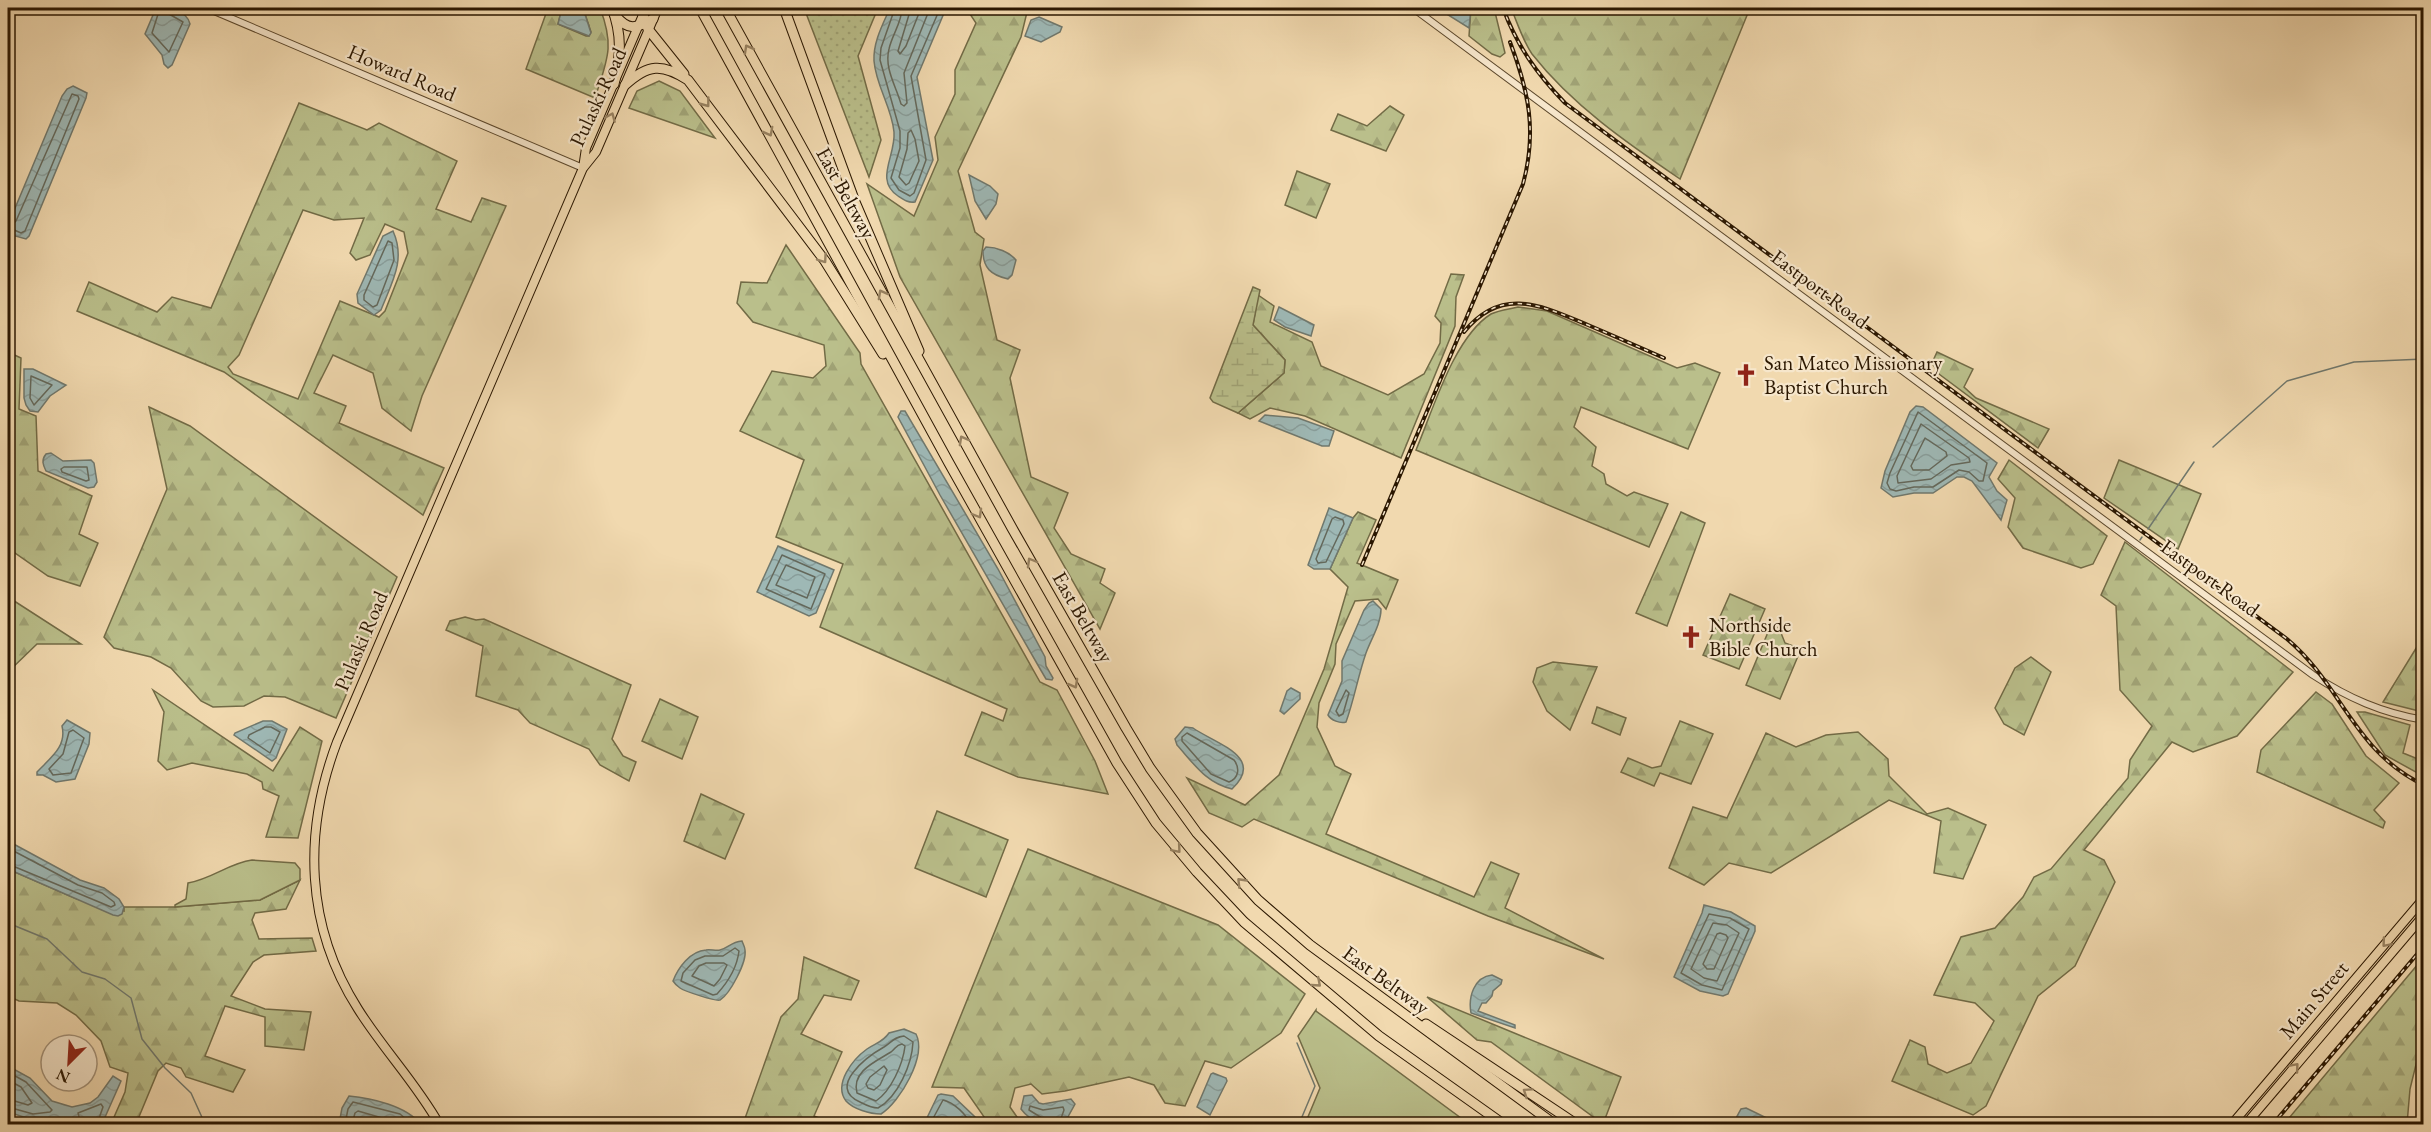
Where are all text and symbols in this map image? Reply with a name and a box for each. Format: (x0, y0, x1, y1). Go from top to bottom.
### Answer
street label: Howard Road (344, 38, 461, 108)
street label: Pulaski Road (563, 43, 632, 151)
one-way arrow (743, 45, 755, 56)
one-way arrow (698, 96, 709, 107)
one-way arrow (604, 112, 616, 123)
one-way arrow (762, 126, 773, 136)
street label: East Beltway (810, 142, 883, 244)
street label: Eastport Road (1766, 243, 1875, 335)
one-way arrow (816, 252, 827, 263)
one-way arrow (877, 290, 889, 300)
place label: San Mateo Missionary Baptist Church (1764, 349, 1943, 400)
church icon: San Mateo Missionary Baptist Church (1733, 362, 1759, 388)
one-way arrow (959, 436, 970, 446)
one-way arrow (971, 508, 982, 518)
street label: Eastport Road (2155, 533, 2266, 623)
one-way arrow (1027, 558, 1038, 568)
street label: East Beltway (1047, 566, 1121, 668)
street label: Pulaski Road (327, 586, 394, 695)
place label: Northside Bible Church (1709, 611, 1818, 662)
church icon: Northside Bible Church (1678, 624, 1704, 650)
one-way arrow (1067, 678, 1078, 688)
one-way arrow (1170, 842, 1181, 853)
one-way arrow (1237, 878, 1248, 889)
one-way arrow (2382, 936, 2393, 947)
street label: East Beltway (1338, 939, 1436, 1021)
street label: Main Street (2273, 955, 2354, 1044)
one-way arrow (1310, 976, 1321, 987)
north arrow (39, 1033, 99, 1093)
one-way arrow (2287, 1063, 2298, 1074)
text: N (53, 1064, 73, 1088)
one-way arrow (1523, 1089, 1534, 1100)

